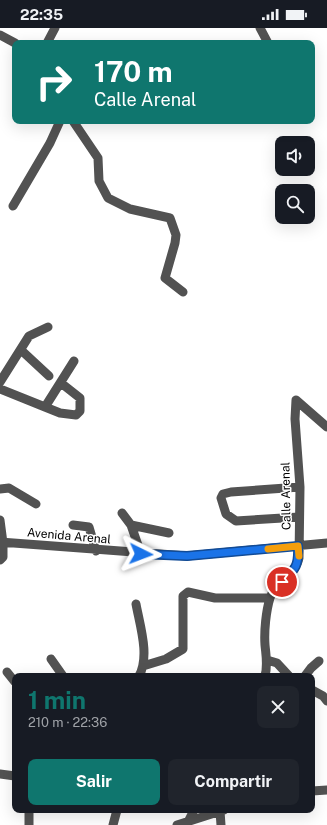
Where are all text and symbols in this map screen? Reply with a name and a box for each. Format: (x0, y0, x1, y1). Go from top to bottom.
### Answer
text: 22:35 (20, 6, 63, 23)
text: 170 m (94, 55, 173, 88)
icon: right (28, 56, 80, 108)
text: Calle Arenal (94, 89, 197, 110)
map controls (275, 136, 315, 224)
button: sound (275, 136, 315, 176)
button: search (275, 184, 315, 224)
street label: Calle Arenal (278, 461, 294, 530)
street label: Avenida Arenal (26, 525, 112, 547)
position arrow (120, 533, 162, 575)
pin (265, 565, 299, 599)
icon: arrive (271, 571, 293, 593)
text: 1 min (28, 686, 86, 714)
button: close (257, 686, 299, 728)
text: 210 m · 22:36 (28, 715, 107, 730)
button: Salir (28, 759, 160, 805)
button: Compartir (168, 759, 299, 805)

